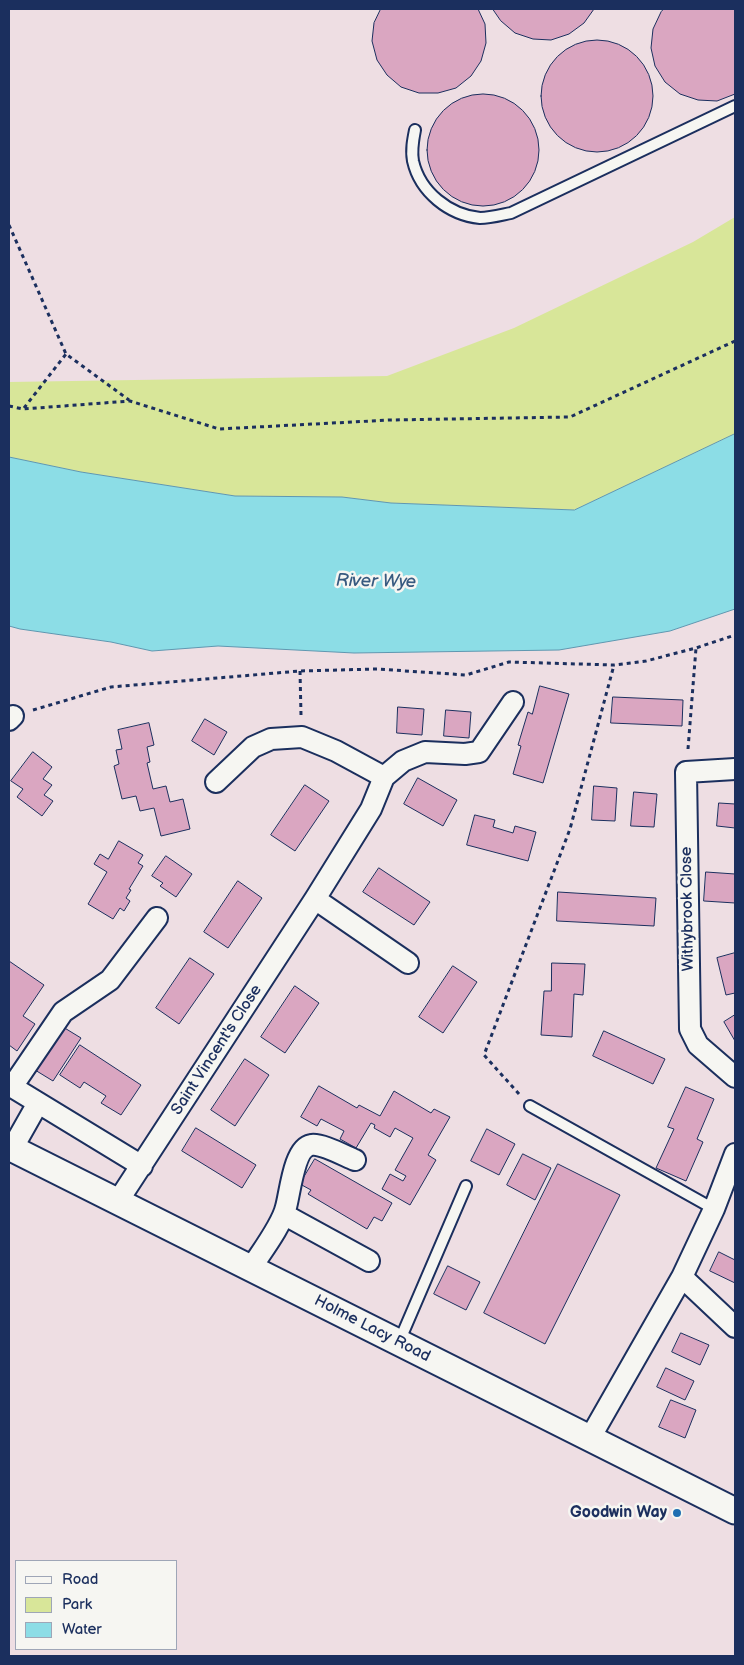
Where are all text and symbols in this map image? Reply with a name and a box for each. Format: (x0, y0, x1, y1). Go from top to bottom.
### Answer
water label: River Wye (336, 571, 416, 593)
street label: Withybrook Close (677, 846, 699, 972)
street label: Saint Vincent's Close (168, 981, 266, 1119)
street label: Holme Lacy Road (311, 1291, 433, 1367)
place label: Goodwin Way (570, 1503, 667, 1523)
marker: Goodwin Way (671, 1507, 683, 1519)
legend (15, 1560, 178, 1650)
text: Road (62, 1570, 98, 1589)
text: Park (62, 1595, 92, 1614)
text: Water (62, 1620, 102, 1639)

